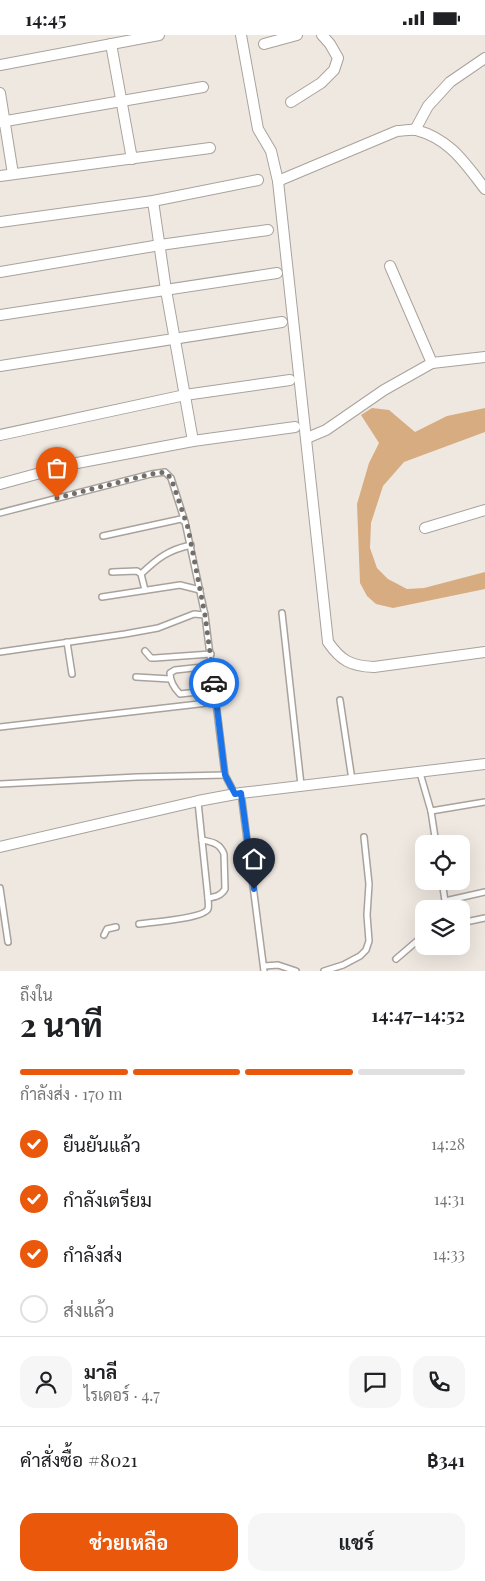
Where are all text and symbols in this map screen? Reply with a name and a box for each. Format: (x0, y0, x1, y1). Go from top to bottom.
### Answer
text: 14:45 (25, 5, 67, 31)
pin (36, 447, 78, 498)
icon: bag (43, 454, 71, 482)
courier (189, 658, 239, 708)
icon: car (200, 669, 228, 697)
map controls (415, 835, 470, 955)
button: locate (415, 835, 470, 890)
pin (233, 838, 275, 889)
icon: home (240, 845, 268, 873)
button: layers (415, 900, 470, 955)
text: ถึงใน (20, 984, 53, 1005)
text: 14:47–14:52 (371, 1001, 465, 1027)
text: 2 นาที (20, 1002, 103, 1045)
text: กำลังส่ง · 170 m (20, 1083, 122, 1104)
icon: check (20, 1130, 48, 1158)
text: ยืนยันแล้ว (63, 1131, 141, 1157)
text: 14:28 (431, 1133, 465, 1154)
icon: check (20, 1185, 48, 1213)
text: กำลังเตรียม (63, 1186, 152, 1212)
text: 14:31 (434, 1188, 465, 1209)
icon: check (20, 1240, 48, 1268)
text: กำลังส่ง (63, 1241, 122, 1267)
text: 14:33 (432, 1243, 465, 1264)
text: ส่งแล้ว (63, 1296, 114, 1322)
button: person (20, 1356, 72, 1408)
button: chat (349, 1356, 401, 1408)
button: phone (413, 1356, 465, 1408)
text: มาลี (84, 1358, 117, 1384)
text: ไรเดอร์ · 4.7 (84, 1384, 160, 1405)
text: คำสั่งซื้อ #8021 (20, 1446, 137, 1472)
text: ฿341 (427, 1446, 465, 1472)
button: ช่วยเหลือ (20, 1513, 238, 1571)
button: แชร์ (248, 1513, 465, 1571)

